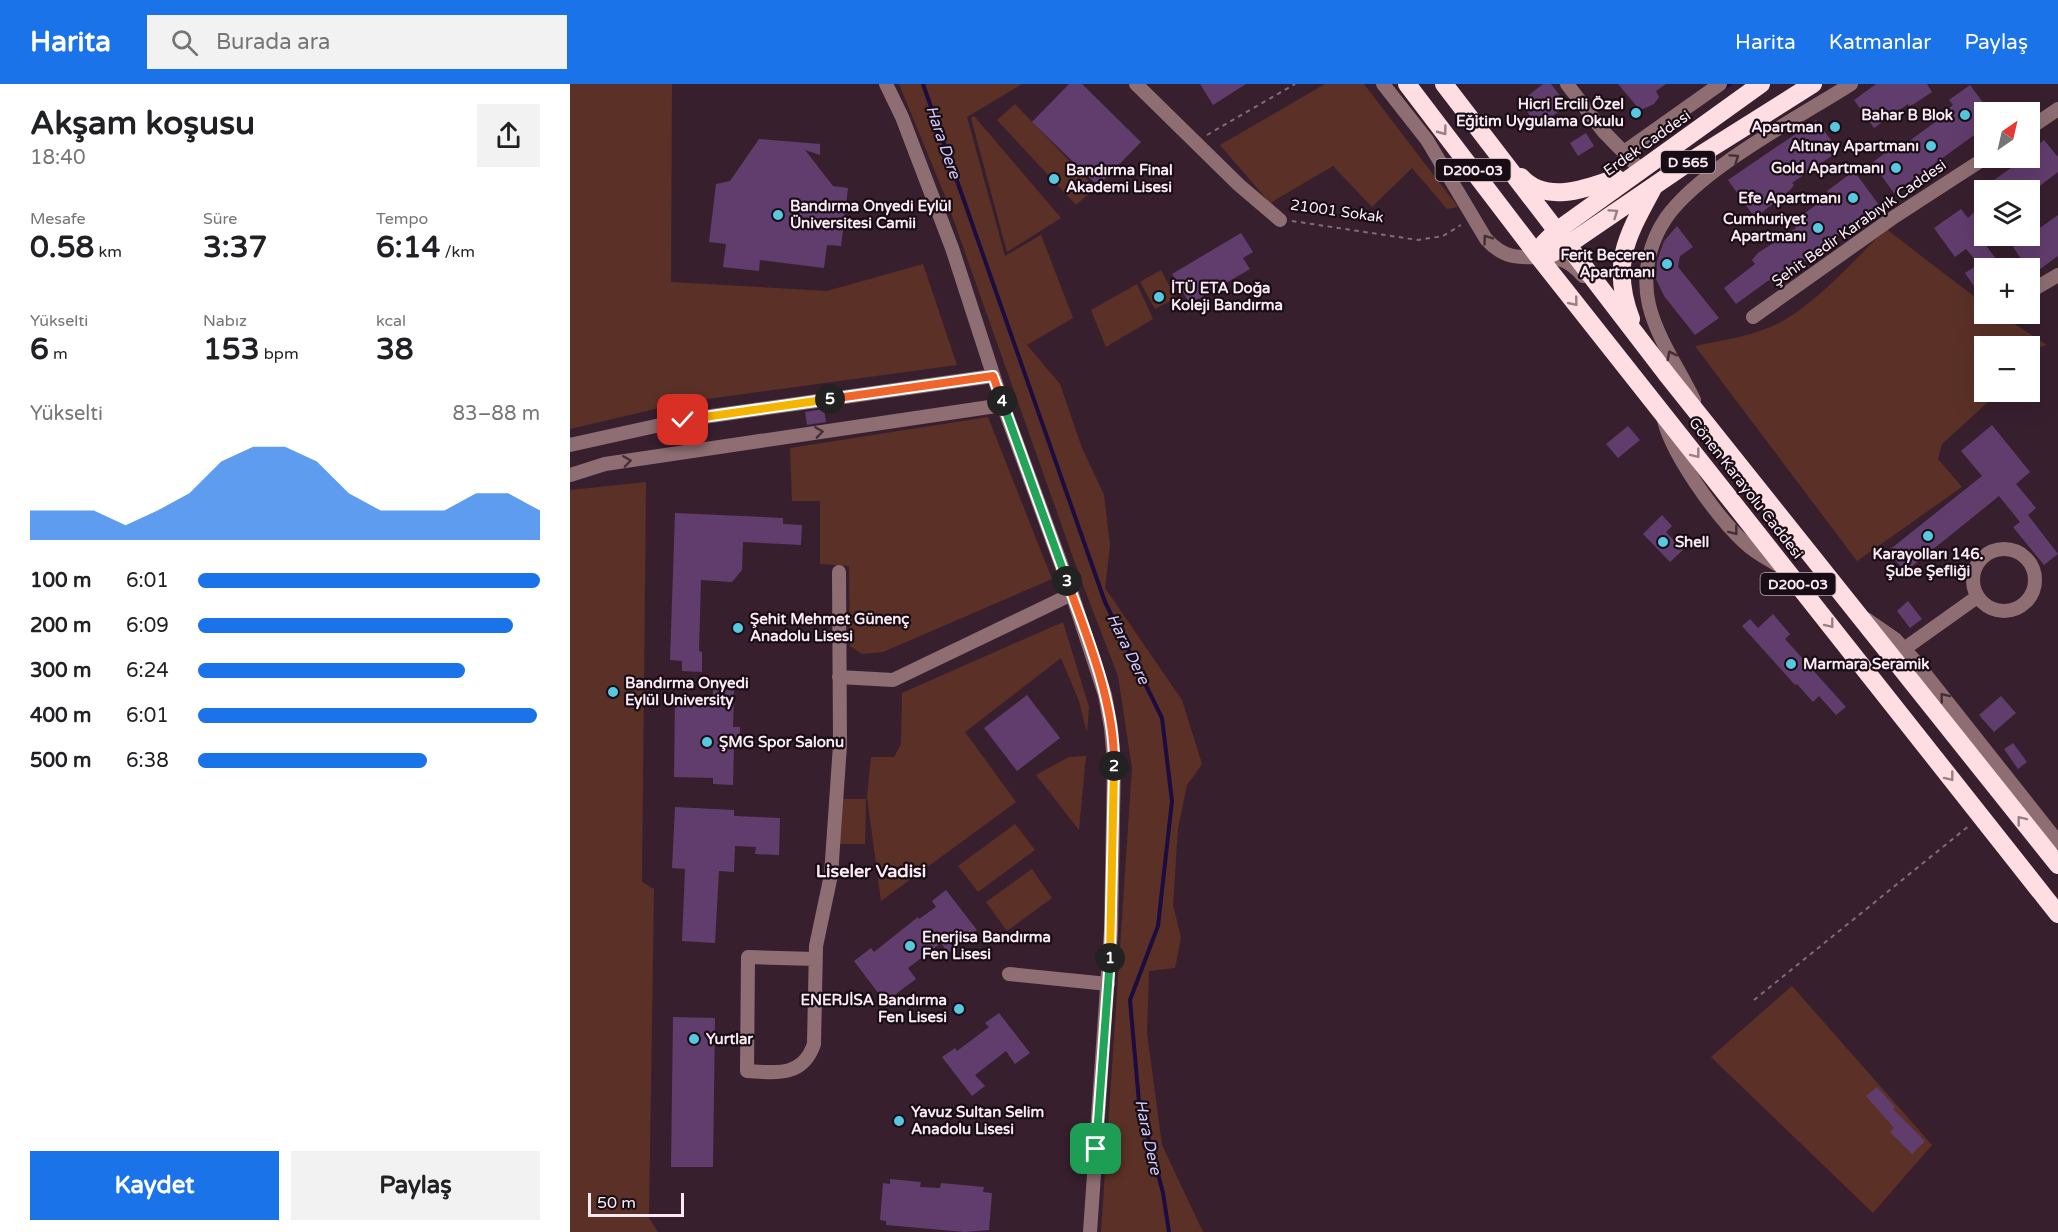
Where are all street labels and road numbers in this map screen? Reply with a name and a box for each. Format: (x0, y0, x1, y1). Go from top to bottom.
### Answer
street label: Erdek Caddesi (1600, 106, 1694, 180)
road number: D 565 (1661, 151, 1715, 173)
street label: Şehit Bedir Karabıyık Caddesi (1768, 156, 1950, 290)
road number: D200-03 (1436, 159, 1510, 181)
street label: 21001 Sokak (1289, 196, 1385, 226)
street label: Gönen Karayolu Caddesi (1685, 414, 1807, 562)
road number: D200-03 (1760, 573, 1836, 595)

